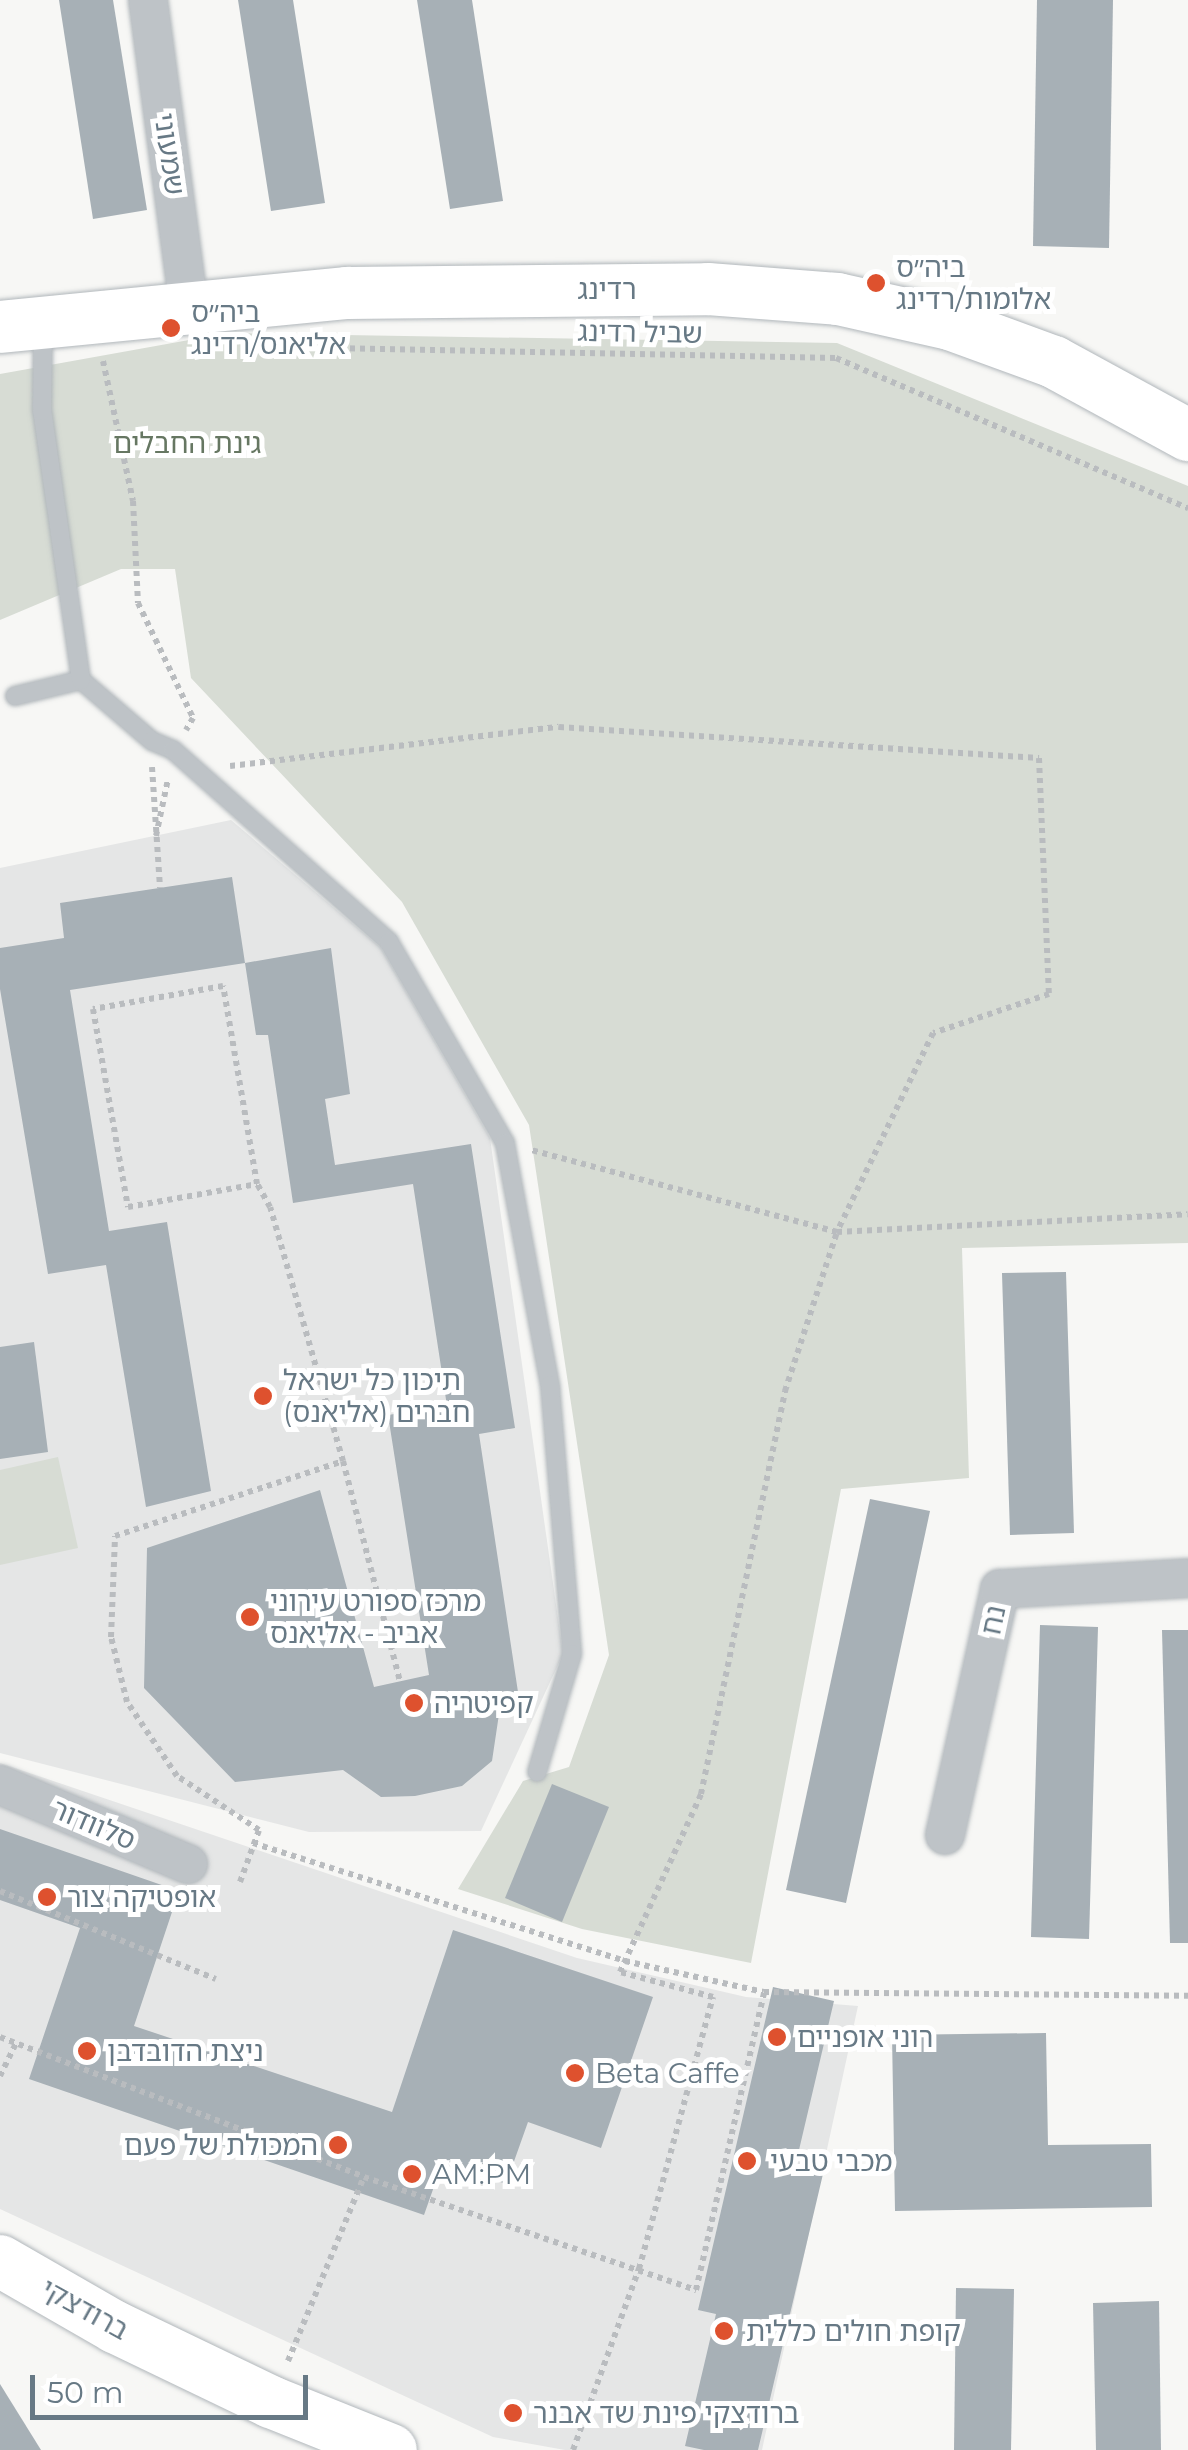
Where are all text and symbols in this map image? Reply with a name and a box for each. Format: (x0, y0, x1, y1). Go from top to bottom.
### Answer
street label: שמעוני (148, 111, 192, 197)
place label: ביה״ס אלומות/רדינג (896, 250, 1051, 316)
street label: רדינג (577, 272, 637, 306)
marker: ביה״ס אלומות/רדינג (865, 272, 887, 294)
place label: ביה״ס אליאנס/רדינג (191, 295, 346, 361)
street label: שביל רדינג (577, 314, 703, 350)
marker: ביה״ס אליאנס/רדינג (160, 317, 182, 339)
park label: גינת החבלים (113, 426, 261, 460)
place label: תיכון כל ישראל חברים (אליאנס) (283, 1363, 471, 1429)
marker: תיכון כל ישראל חברים (אליאנס) (252, 1385, 274, 1407)
place label: מרכז ספורט עירוני אביב - אליאנס (270, 1584, 481, 1650)
street label: נח (974, 1602, 1012, 1638)
marker: מרכז ספורט עירוני אביב - אליאנס (239, 1606, 261, 1628)
place label: קפיטריה (434, 1686, 534, 1720)
marker: קפיטריה (403, 1692, 425, 1714)
street label: סלוודור (47, 1791, 141, 1857)
place label: אופטיקה צור (67, 1880, 216, 1914)
marker: אופטיקה צור (36, 1886, 58, 1908)
place label: רוני אופניים (797, 2020, 933, 2054)
marker: רוני אופניים (766, 2026, 788, 2048)
place label: ניצת הדובדבן (107, 2034, 264, 2068)
marker: ניצת הדובדבן (76, 2040, 98, 2062)
place label: Beta Caffe (595, 2056, 740, 2090)
marker: Beta Caffe (564, 2062, 586, 2084)
place label: המכולת של פעם (124, 2128, 318, 2162)
marker: המכולת של פעם (327, 2134, 349, 2156)
place label: מכבי טבעי (770, 2144, 893, 2178)
marker: מכבי טבעי (734, 2148, 760, 2174)
place label: AM:PM (432, 2157, 531, 2191)
marker: AM:PM (401, 2163, 423, 2185)
street label: ברודצקי (35, 2271, 135, 2347)
place label: קופת חולים כללית (746, 2314, 961, 2348)
marker: קופת חולים כללית (711, 2318, 737, 2344)
scale bar (35, 2355, 312, 2417)
text: 50 m (47, 2374, 124, 2411)
place label: ברודצקי פינת שד אבנר (533, 2396, 799, 2430)
marker: ברודצקי פינת שד אבנר (502, 2402, 524, 2424)

